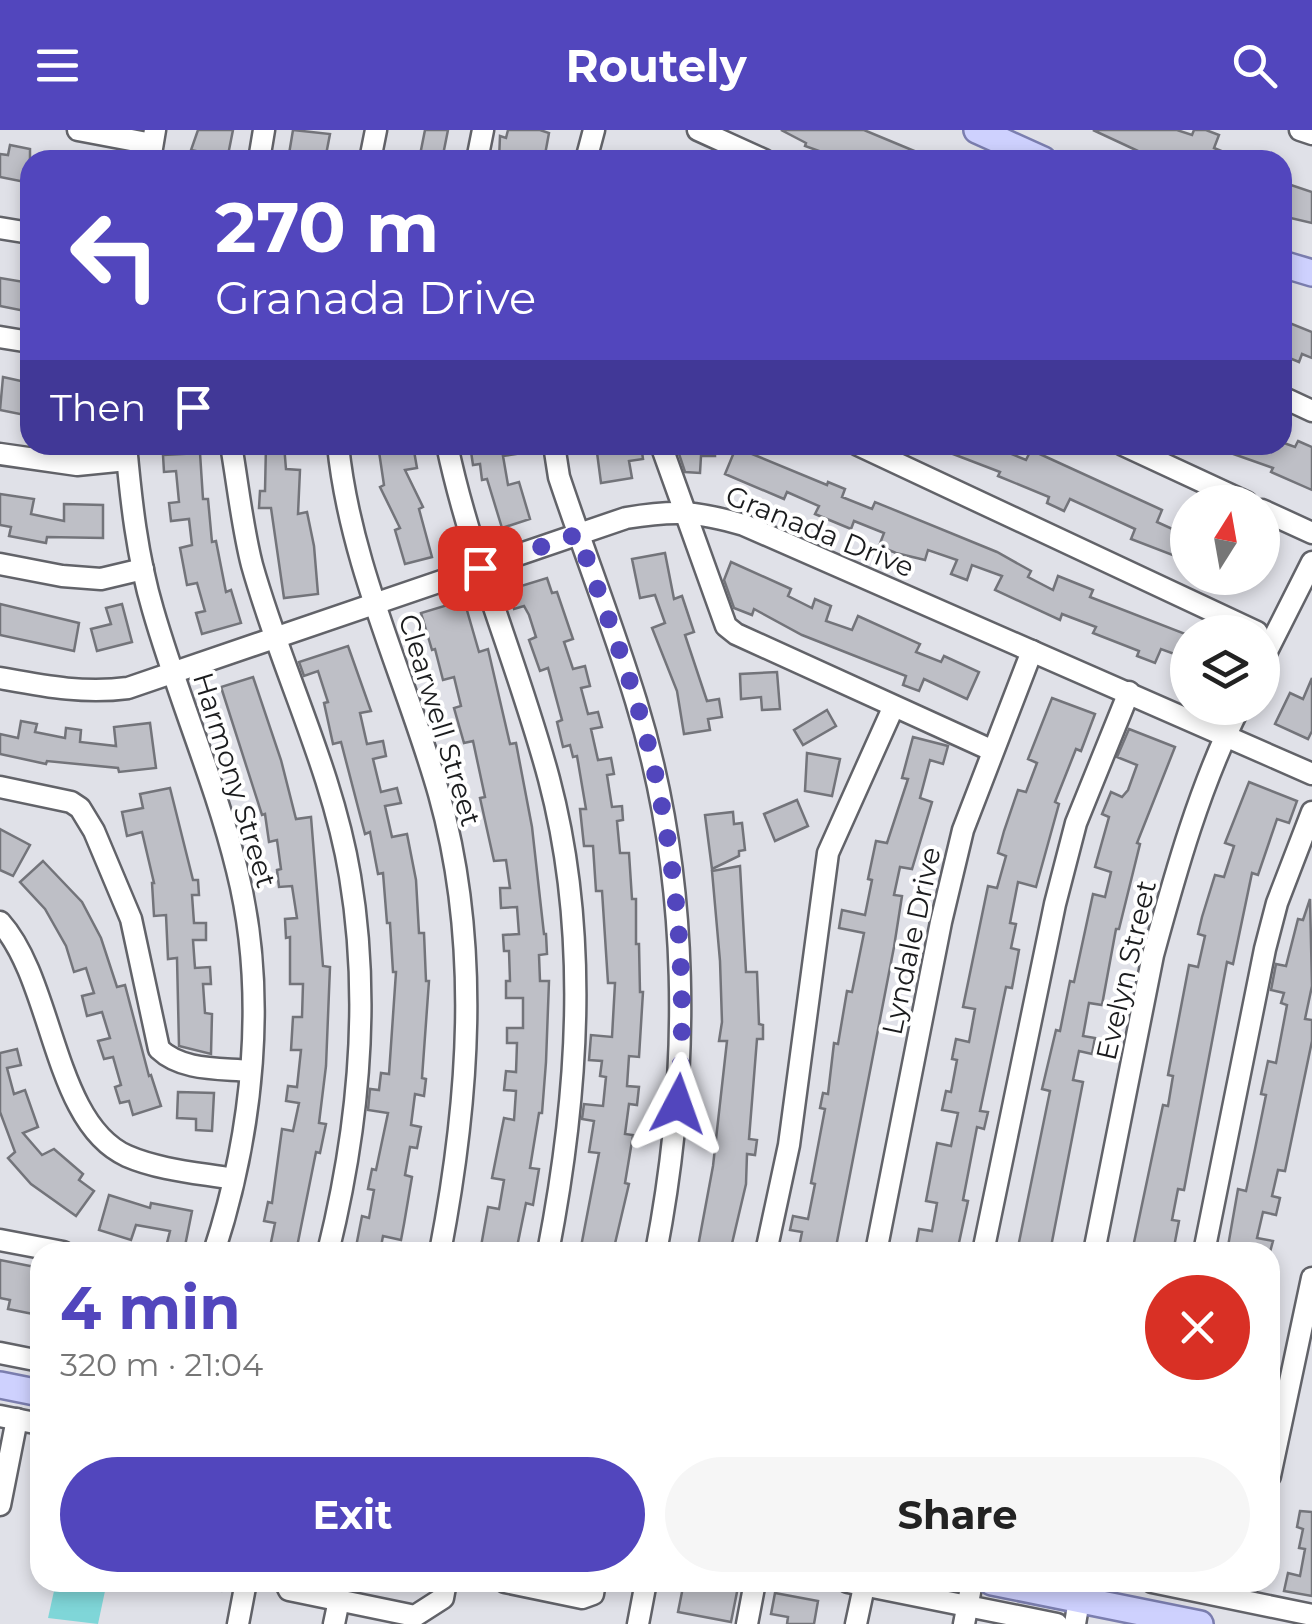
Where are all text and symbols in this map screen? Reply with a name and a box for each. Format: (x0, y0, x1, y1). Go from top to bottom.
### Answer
icon: menu (30, 38, 85, 93)
text: Routely (565, 38, 747, 93)
icon: search (1227, 38, 1282, 93)
text: 270 m (215, 184, 439, 270)
icon: left (50, 190, 180, 320)
text: Granada Drive (215, 270, 536, 325)
icon: arrive (166, 380, 221, 435)
text: Then (50, 384, 146, 431)
street label: Granada Drive (721, 478, 919, 584)
north arrow (1170, 485, 1280, 595)
map controls (1170, 485, 1280, 725)
pin (438, 526, 523, 611)
icon: arrive (453, 541, 508, 596)
street label: Clearwell Street (392, 610, 488, 830)
button: layers (1170, 615, 1280, 725)
street label: Harmony Street (186, 668, 284, 892)
street label: Lyndale Drive (874, 844, 948, 1038)
street label: Evelyn Street (1089, 877, 1163, 1063)
position arrow (626, 1052, 730, 1156)
text: 4 min (60, 1271, 241, 1344)
button: close (1145, 1275, 1250, 1380)
text: 320 m · 21:04 (60, 1345, 263, 1384)
button: Exit (60, 1457, 645, 1572)
button: Share (665, 1457, 1250, 1572)

